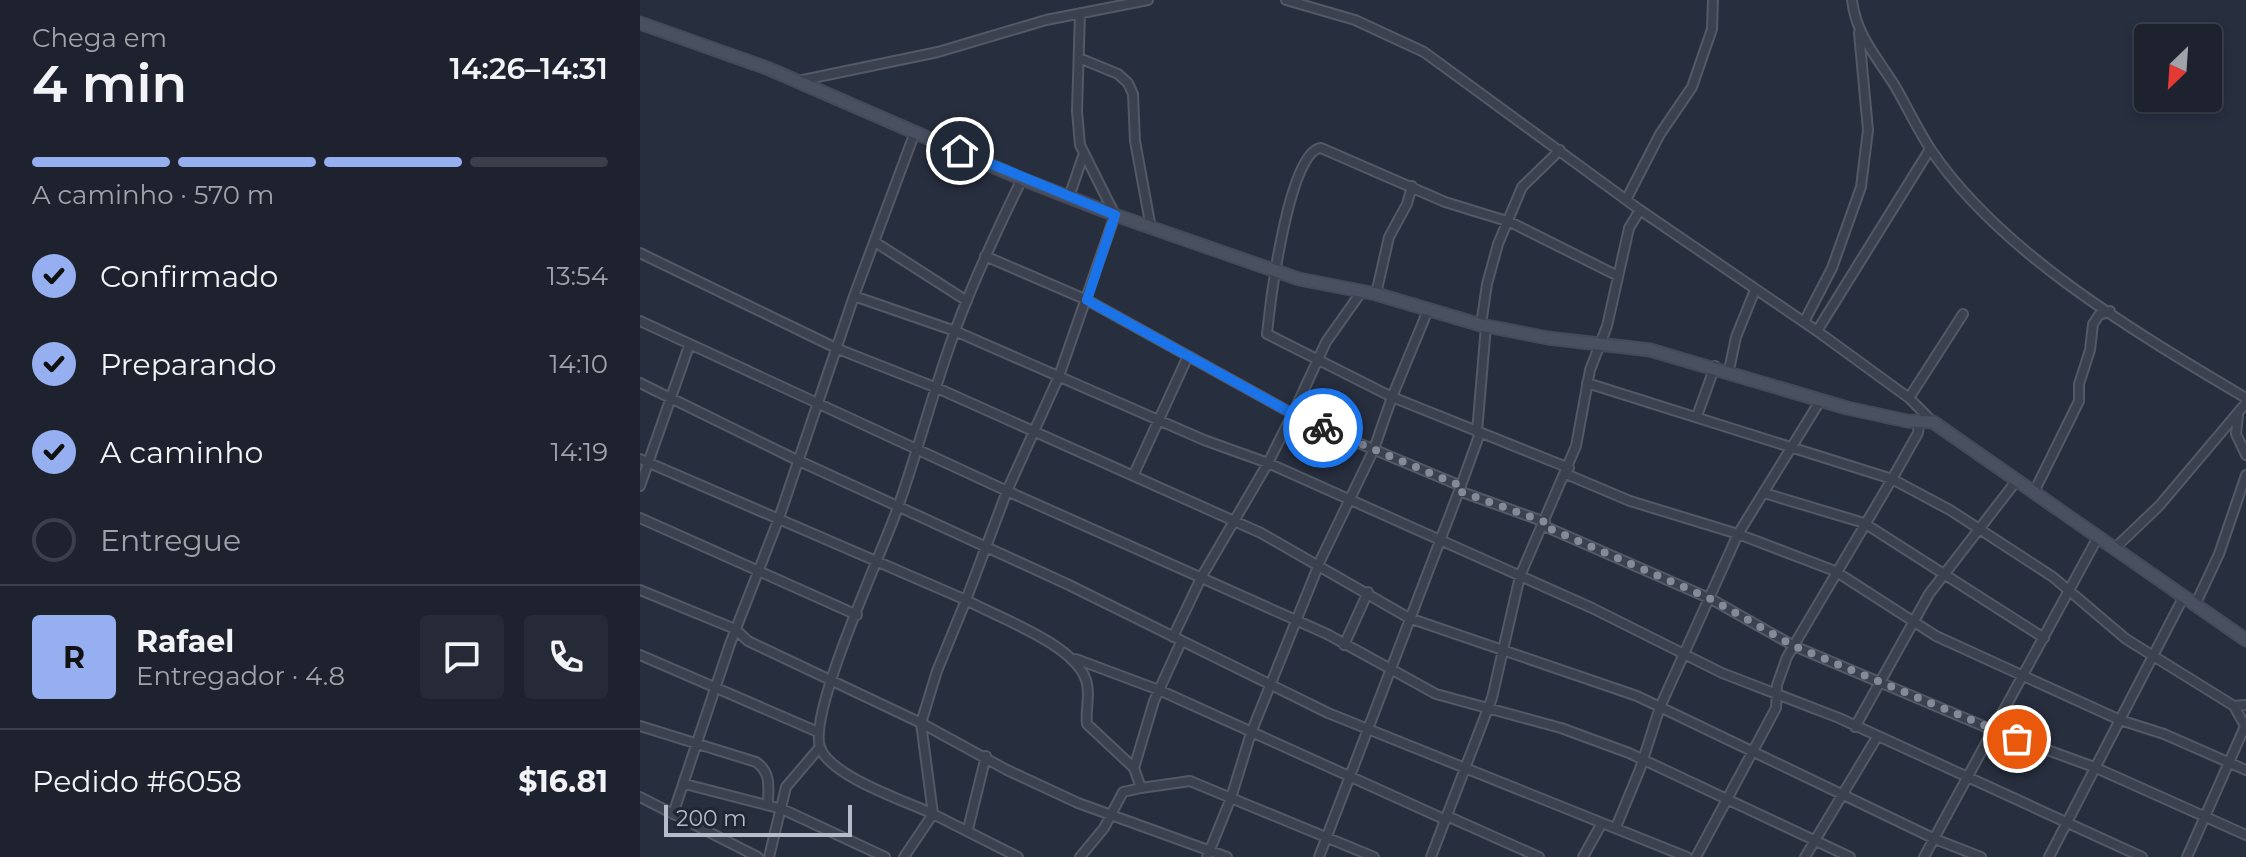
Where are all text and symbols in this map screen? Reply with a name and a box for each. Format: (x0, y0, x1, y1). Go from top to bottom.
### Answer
text: Chega em (32, 22, 167, 54)
north arrow (2134, 24, 2222, 112)
map controls (2134, 24, 2222, 112)
text: 14:26–14:31 (450, 50, 608, 87)
text: 4 min (32, 52, 187, 115)
pin (926, 117, 994, 185)
icon: home (938, 129, 982, 173)
text: A caminho · 570 m (32, 179, 274, 211)
icon: check (32, 254, 76, 298)
text: Confirmado (100, 258, 278, 295)
text: 13:54 (547, 260, 608, 292)
icon: check (32, 342, 76, 386)
text: Preparando (100, 346, 277, 383)
text: 14:10 (549, 348, 608, 380)
courier (1283, 388, 1363, 468)
icon: bike (1301, 406, 1345, 450)
icon: check (32, 430, 76, 474)
text: A caminho (100, 434, 263, 471)
text: 14:19 (551, 436, 608, 468)
text: Entregue (100, 522, 241, 559)
button: chat (420, 615, 504, 699)
button: phone (524, 615, 608, 699)
text: Rafael (136, 623, 234, 660)
text: R (63, 639, 85, 676)
text: Entregador · 4.8 (136, 660, 345, 692)
pin (1983, 705, 2051, 773)
icon: bag (1995, 717, 2039, 761)
text: Pedido #6058 (32, 763, 242, 800)
text: $16.81 (518, 763, 608, 800)
scale bar (664, 801, 852, 837)
text: 200 m (676, 805, 747, 832)

